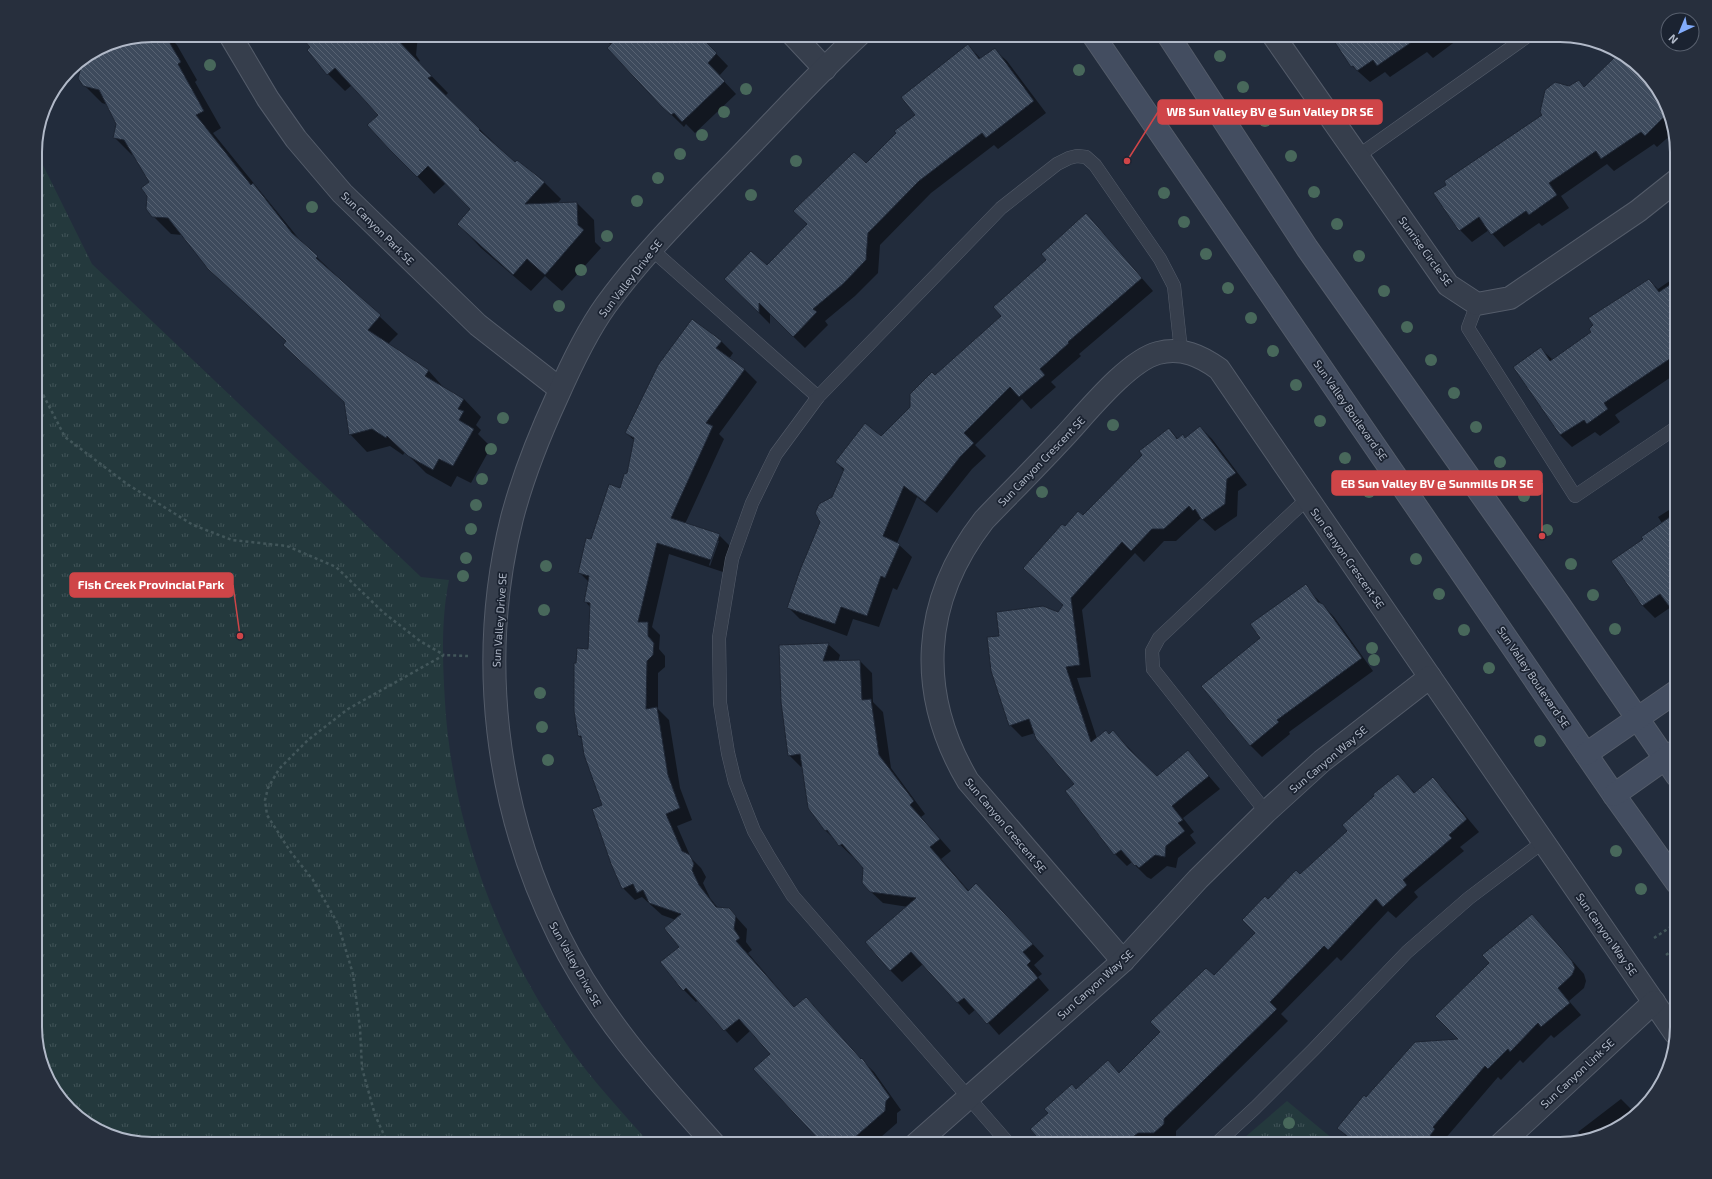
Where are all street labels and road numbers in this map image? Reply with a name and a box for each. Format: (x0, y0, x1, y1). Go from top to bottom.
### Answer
street label: Sun Canyon Park SE (339, 189, 417, 267)
street label: Sunrise Circle SE (1396, 214, 1456, 288)
street label: Sun Valley Drive SE (596, 237, 664, 319)
street label: Sun Valley Boulevard SE (1311, 357, 1391, 463)
street label: Sun Canyon Crescent SE (995, 414, 1087, 508)
street label: Sun Canyon Crescent SE (1308, 505, 1388, 611)
street label: Sun Valley Drive SE (489, 572, 509, 668)
street label: Sun Valley Boulevard SE (1495, 624, 1573, 730)
street label: Sun Canyon Way SE (1287, 723, 1369, 795)
street label: Sun Canyon Crescent SE (963, 775, 1049, 875)
street label: Sun Canyon Way SE (1574, 890, 1640, 978)
street label: Sun Valley Drive SE (547, 919, 605, 1009)
street label: Sun Canyon Way SE (1054, 947, 1136, 1021)
street label: Sun Canyon Link SE (1538, 1036, 1616, 1110)

